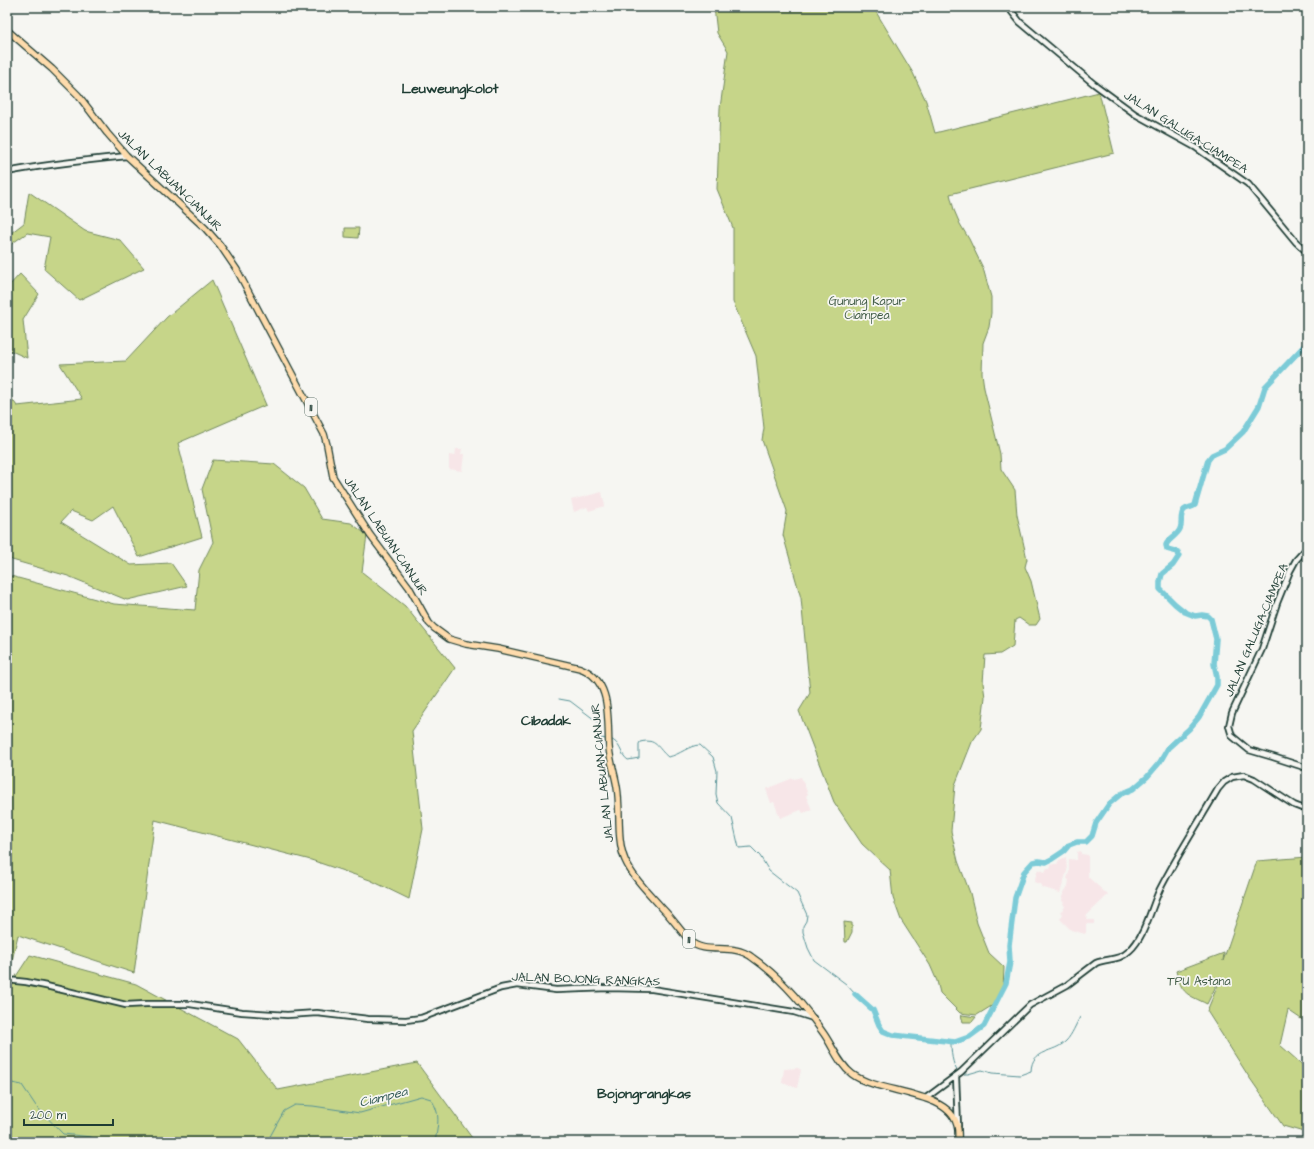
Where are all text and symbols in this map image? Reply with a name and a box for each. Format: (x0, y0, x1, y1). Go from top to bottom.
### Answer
district label: Leuweungkolot (402, 79, 499, 100)
street label: JALAN GALUGA–CIAMPEA (1120, 87, 1251, 178)
street label: JALAN LABUAN-CIANJUR (113, 126, 226, 235)
park label: Gunung Kapur Ciampea (829, 293, 906, 324)
road number: 11 (305, 398, 317, 416)
street label: JALAN LABUAN-CIANJUR (339, 474, 432, 599)
street label: JALAN GALUGA–CIAMPEA (1221, 561, 1292, 700)
street label: JALAN LABUAN-CIANJUR (587, 703, 618, 843)
district label: Cibadak (521, 711, 571, 731)
road number: 11 (683, 930, 695, 948)
street label: JALAN BOJONG RANGKAS (511, 968, 661, 991)
park label: TPU Astana (1167, 973, 1231, 990)
water label: Ciampea (357, 1082, 410, 1112)
district label: Bojongrangkas (597, 1084, 691, 1105)
scale bar (24, 1101, 113, 1127)
text: 200 m (30, 1107, 67, 1124)

